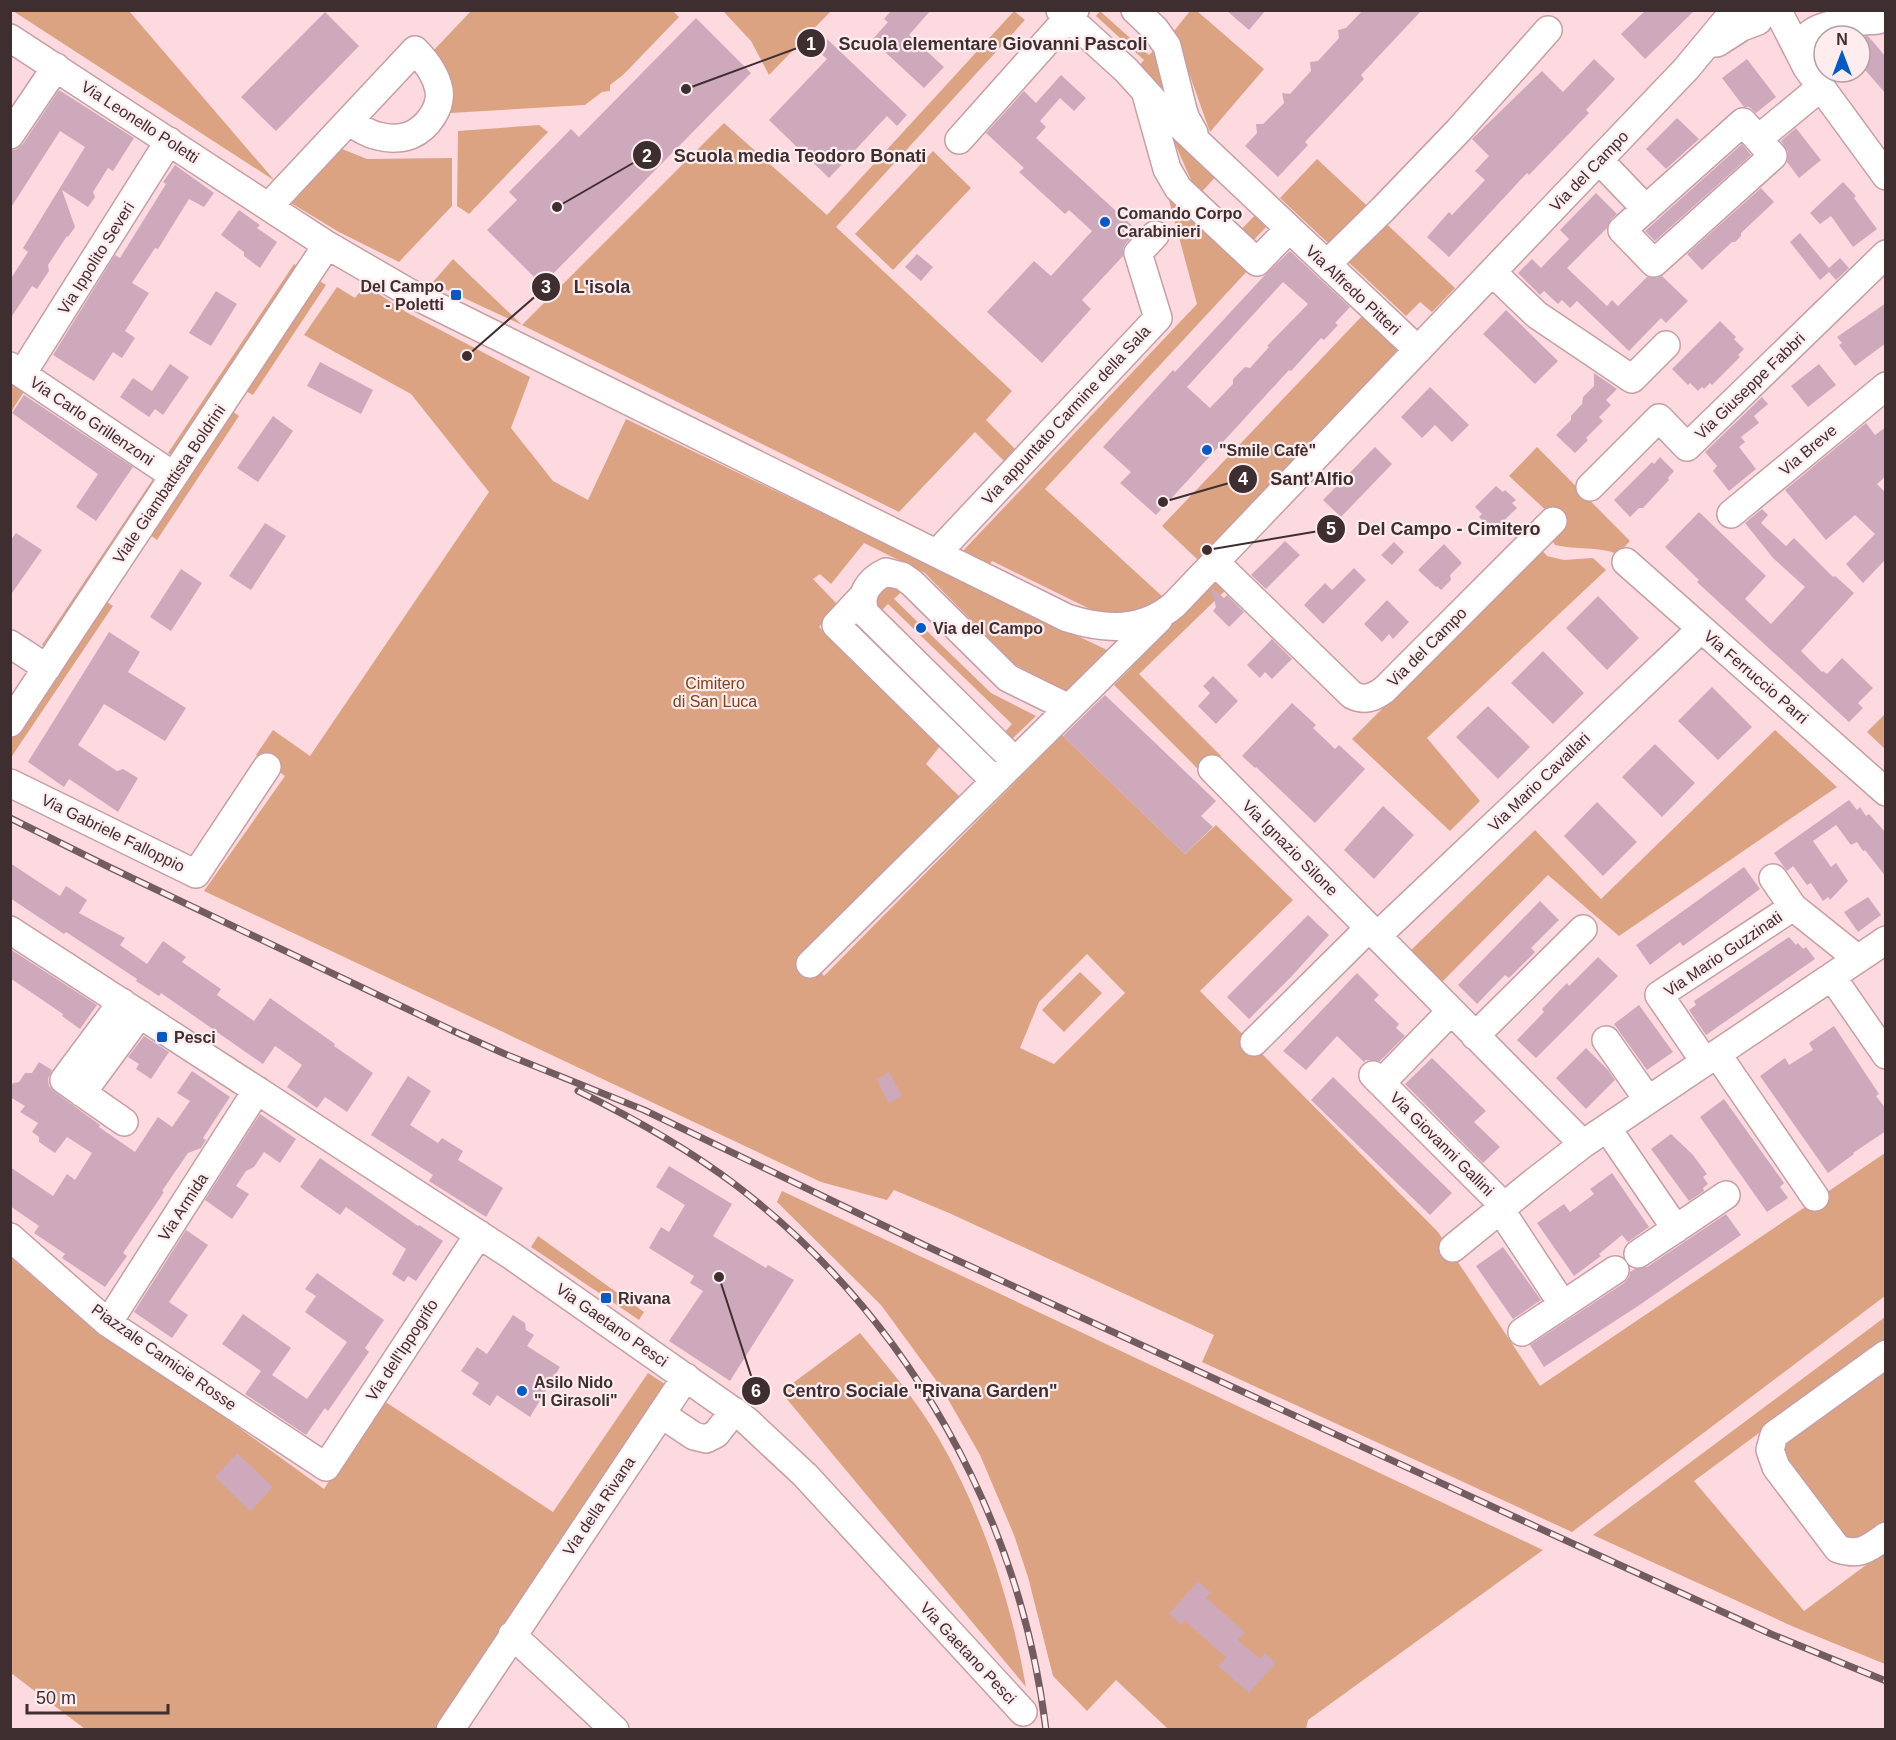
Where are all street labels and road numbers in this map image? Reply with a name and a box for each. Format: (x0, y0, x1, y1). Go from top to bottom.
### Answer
street label: Via Leonello Poletti (78, 78, 202, 166)
street label: Via del Campo (1547, 127, 1632, 215)
street label: Via Ippolito Severi (55, 199, 137, 317)
street label: Via Alfredo Pitteri (1302, 242, 1404, 338)
street label: Via appuntato Carmine della Sala (979, 322, 1153, 508)
street label: Via Giuseppe Fabbri (1692, 329, 1808, 443)
street label: Via Carlo Grillenzoni (27, 373, 157, 469)
street label: Viale Giambattista Boldrini (110, 402, 228, 566)
street label: Via Breve (1776, 421, 1840, 479)
street label: Via del Campo (1384, 604, 1470, 690)
street label: Via Ferruccio Parri (1701, 627, 1811, 727)
street label: Via Mario Cavallari (1485, 729, 1593, 835)
street label: Via Gabriele Falloppio (39, 791, 187, 875)
street label: Via Ignazio Silone (1239, 797, 1341, 899)
street label: Via Mario Guzzinati (1661, 908, 1785, 1000)
street label: Via Giovanni Gallini (1387, 1089, 1497, 1199)
street label: Via Armida (155, 1170, 211, 1244)
street label: Via Gaetano Pesci (553, 1280, 671, 1370)
street label: Via dell'Ippogrifo (363, 1296, 441, 1404)
street label: Piazzale Camicie Rosse (88, 1301, 240, 1413)
street label: Via della Rivana (560, 1453, 638, 1559)
street label: Via Gaetano Pesci (917, 1599, 1019, 1707)

